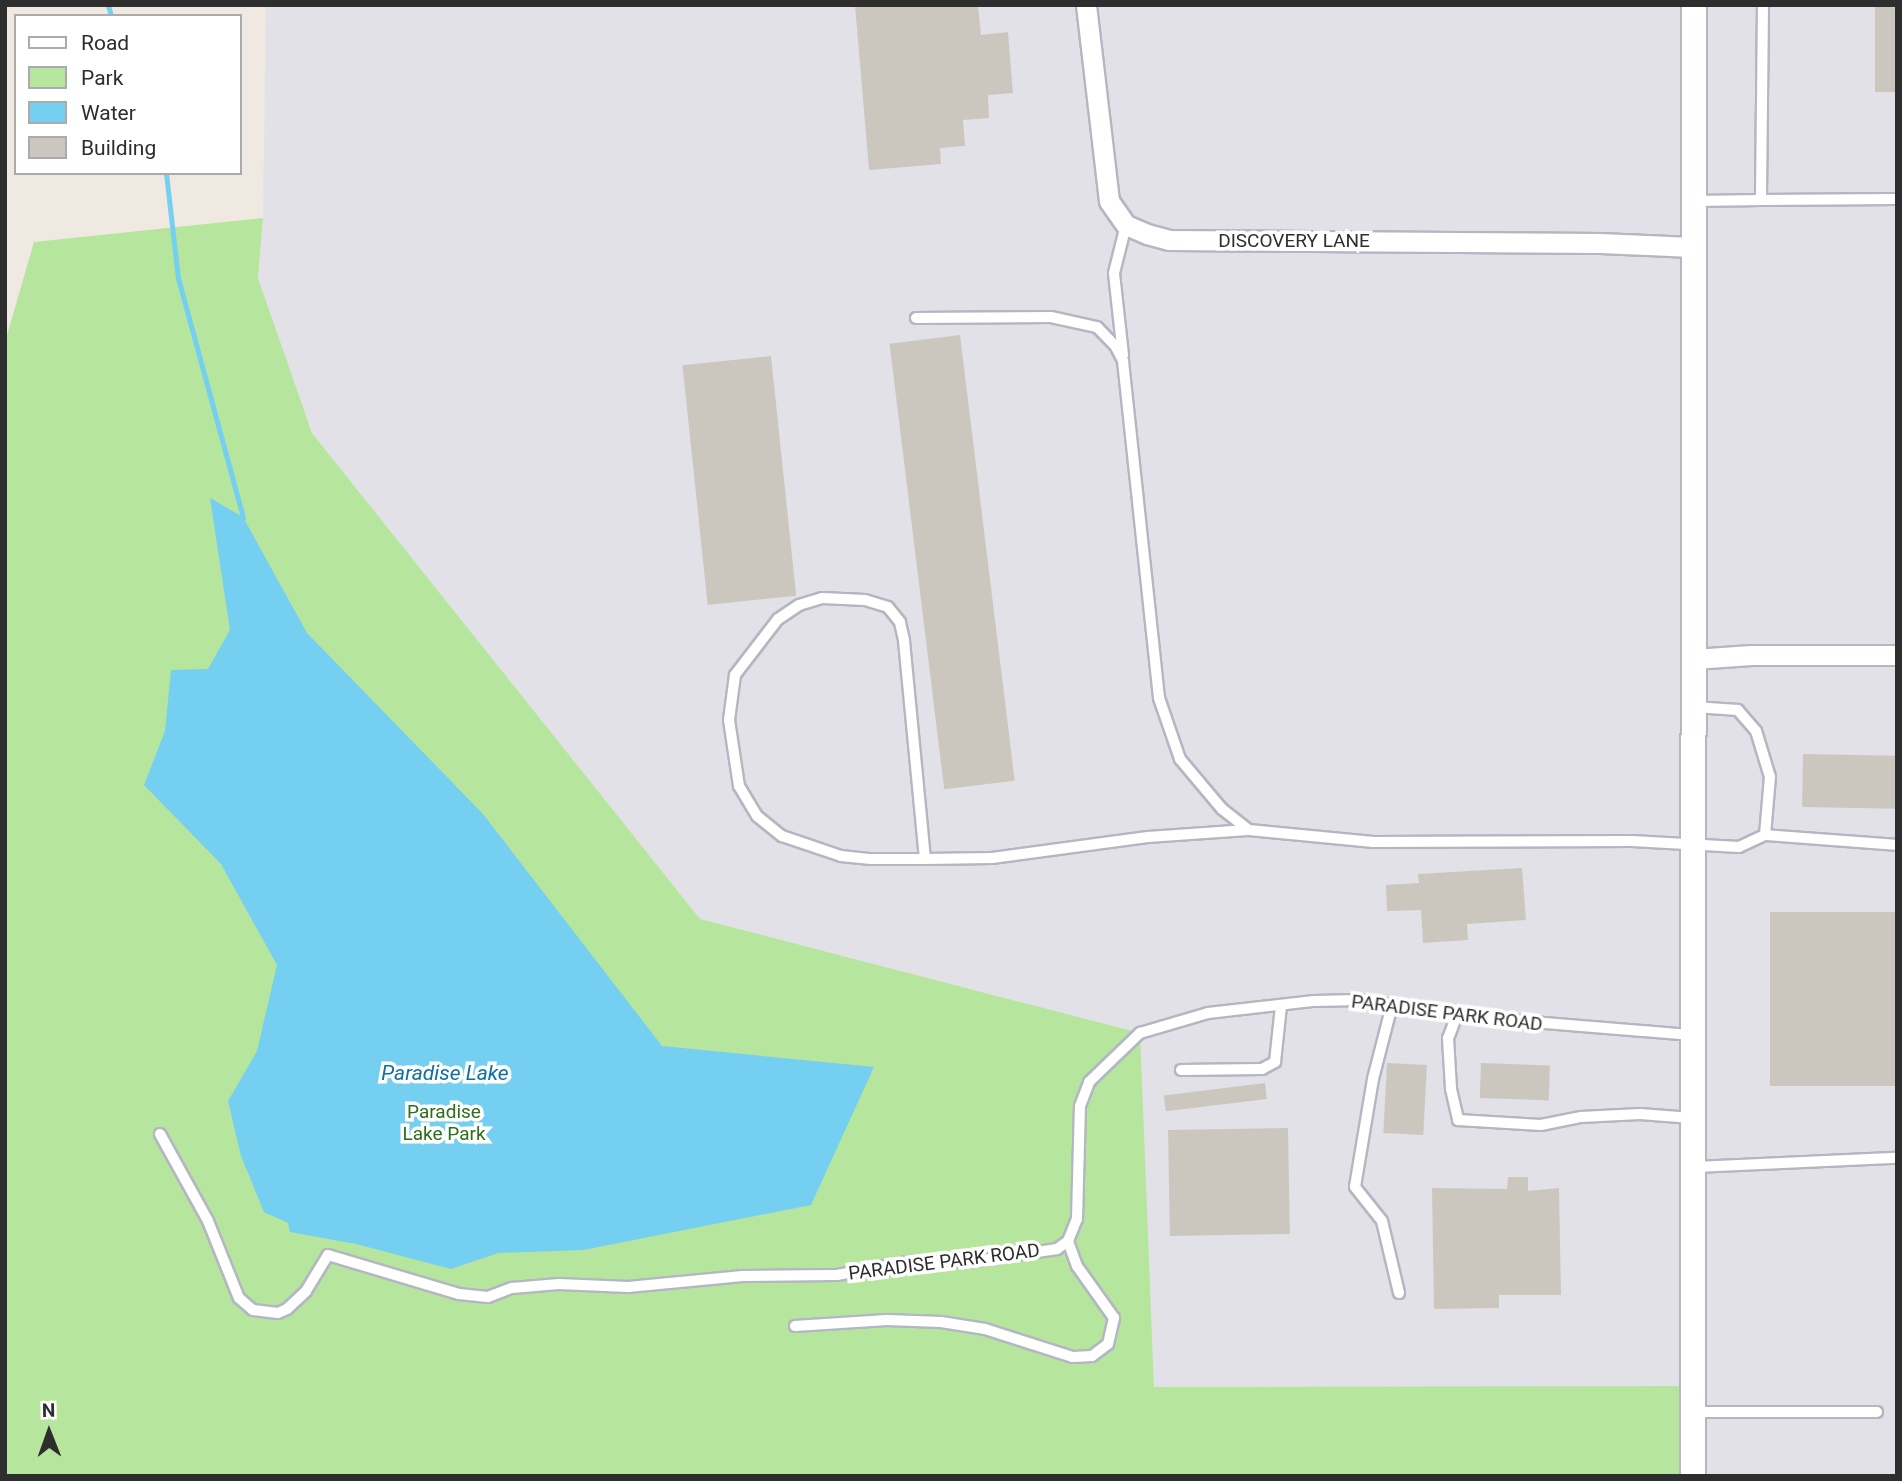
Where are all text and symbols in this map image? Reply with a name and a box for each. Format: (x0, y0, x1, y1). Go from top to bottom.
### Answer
legend (14, 14, 242, 175)
text: Road (81, 31, 129, 55)
text: Park (81, 66, 123, 90)
text: Water (81, 101, 136, 125)
text: Building (81, 136, 156, 160)
street label: DISCOVERY LANE (1218, 230, 1370, 252)
street label: PARADISE PARK ROAD (1350, 990, 1544, 1036)
water label: Paradise Lake (381, 1060, 509, 1086)
park label: Paradise Lake Park (402, 1101, 486, 1145)
street label: PARADISE PARK ROAD (847, 1239, 1041, 1285)
north arrow (14, 1397, 84, 1467)
text: N (42, 1399, 56, 1422)

